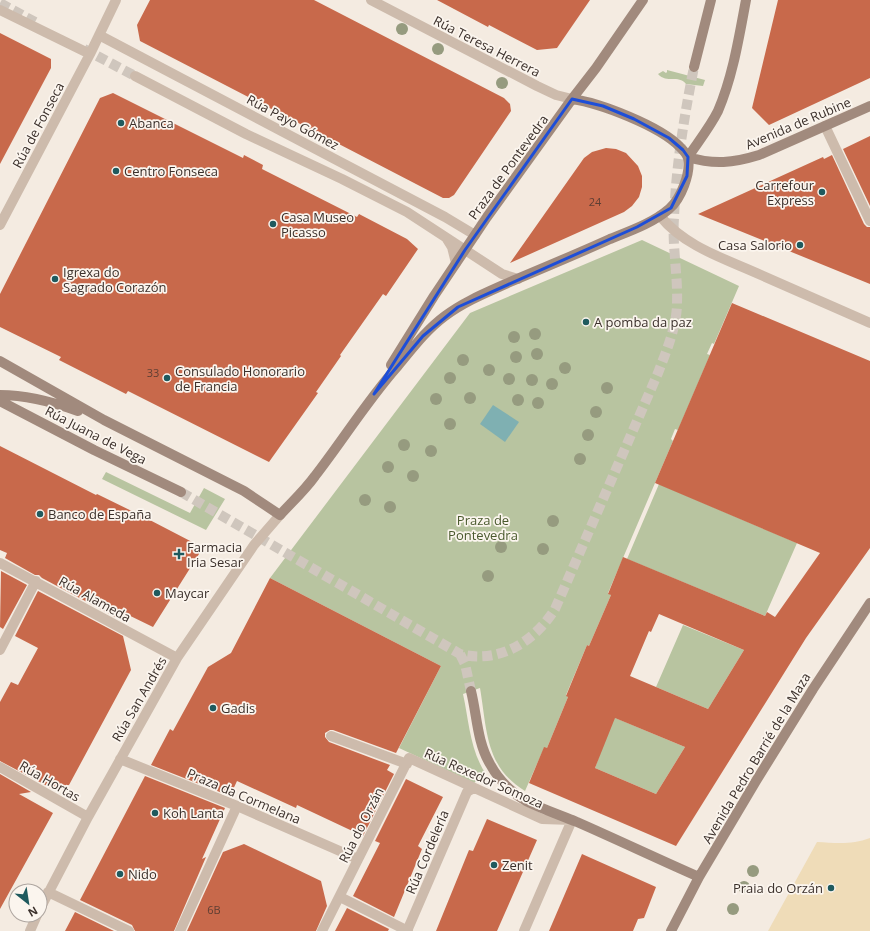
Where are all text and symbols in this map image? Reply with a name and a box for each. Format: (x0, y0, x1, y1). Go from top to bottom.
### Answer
street label: Rúa Teresa Herrera (430, 11, 544, 81)
street label: Rúa de Fonseca (8, 79, 68, 171)
street label: Rúa Payo Gómez (244, 90, 342, 154)
street label: Avenida de Rubine (742, 93, 854, 153)
street label: Praza de Pontevedra (464, 111, 552, 223)
place label: Abanca (129, 114, 174, 132)
marker: Abanca (116, 118, 126, 128)
place label: Centro Fonseca (124, 162, 218, 180)
marker: Centro Fonseca (111, 166, 121, 176)
place label: Carrefour Express (755, 176, 815, 209)
marker: Carrefour Express (817, 187, 827, 197)
house number: 24 (589, 194, 602, 209)
place label: Casa Museo Picasso (281, 208, 354, 241)
marker: Casa Museo Picasso (268, 219, 278, 229)
place label: Casa Salorio (718, 236, 792, 254)
marker: Casa Salorio (795, 240, 805, 250)
place label: Igrexa do Sagrado Corazón (63, 263, 167, 296)
marker: Igrexa do Sagrado Corazón (50, 274, 60, 284)
place label: A pomba da paz (594, 313, 692, 331)
marker: A pomba da paz (581, 317, 591, 327)
place label: Consulado Honorario de Francia (175, 362, 305, 395)
house number: 33 (147, 365, 159, 380)
marker: Consulado Honorario de Francia (162, 373, 172, 383)
street label: Rúa Juana de Vega (42, 402, 150, 468)
place label: Banco de España (48, 505, 151, 523)
marker: Banco de España (35, 509, 45, 519)
park label: Praza de Pontevedra (448, 511, 518, 544)
place label: Farmacia Iria Sesar (187, 538, 244, 571)
marker: Farmacia Iria Sesar (174, 549, 184, 559)
street label: Rúa Alameda (56, 572, 134, 626)
place label: Maycar (165, 584, 210, 602)
marker: Maycar (152, 588, 162, 598)
street label: Rúa San Andrés (107, 653, 171, 745)
street label: Avenida Pedro Barrié de la Maza (698, 669, 814, 847)
place label: Gadis (221, 699, 255, 717)
marker: Gadis (208, 703, 218, 713)
street label: Rúa Rexedor Somoza (422, 744, 546, 812)
street label: Rúa Hortas (16, 756, 84, 806)
street label: Praza da Cormelana (184, 764, 304, 828)
street label: Rúa do Orzán (334, 784, 388, 866)
place label: Koh Lanta (163, 804, 224, 822)
street label: Rúa Cordelería (401, 807, 453, 897)
marker: Koh Lanta (150, 808, 160, 818)
place label: Zenit (502, 856, 533, 874)
marker: Zenit (489, 860, 499, 870)
place label: Nido (128, 865, 157, 883)
marker: Nido (115, 869, 125, 879)
place label: Praia do Orzán (733, 879, 823, 897)
north arrow (8, 883, 48, 923)
marker: Praia do Orzán (826, 883, 836, 893)
house number: 6B (207, 902, 221, 917)
text: N (26, 903, 41, 921)

